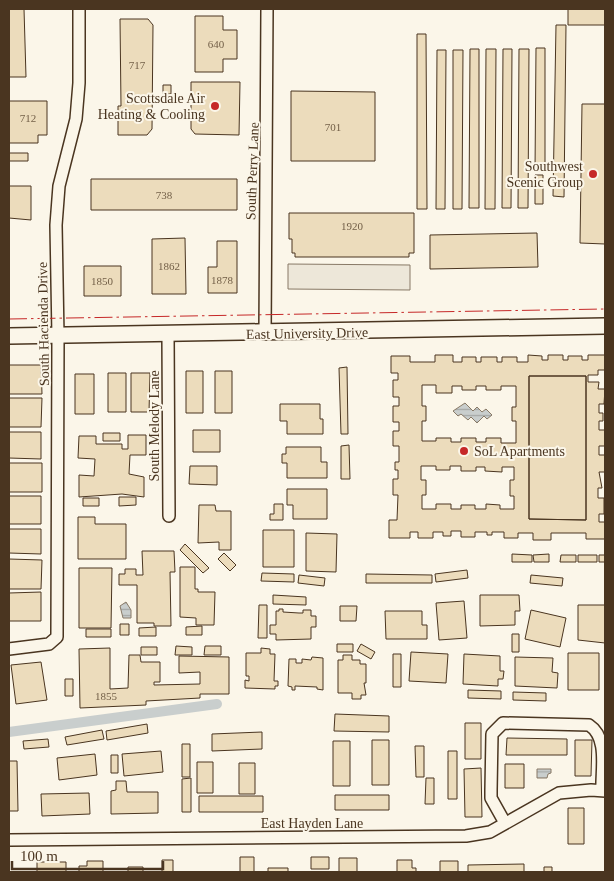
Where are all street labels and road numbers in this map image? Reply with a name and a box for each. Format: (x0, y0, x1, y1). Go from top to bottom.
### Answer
street label: South Perry Lane (243, 122, 262, 220)
street label: South Hacienda Drive (35, 262, 52, 386)
street label: East University Drive (246, 325, 368, 342)
street label: South Melody Lane (147, 370, 162, 482)
street label: East Hayden Lane (261, 816, 363, 831)

